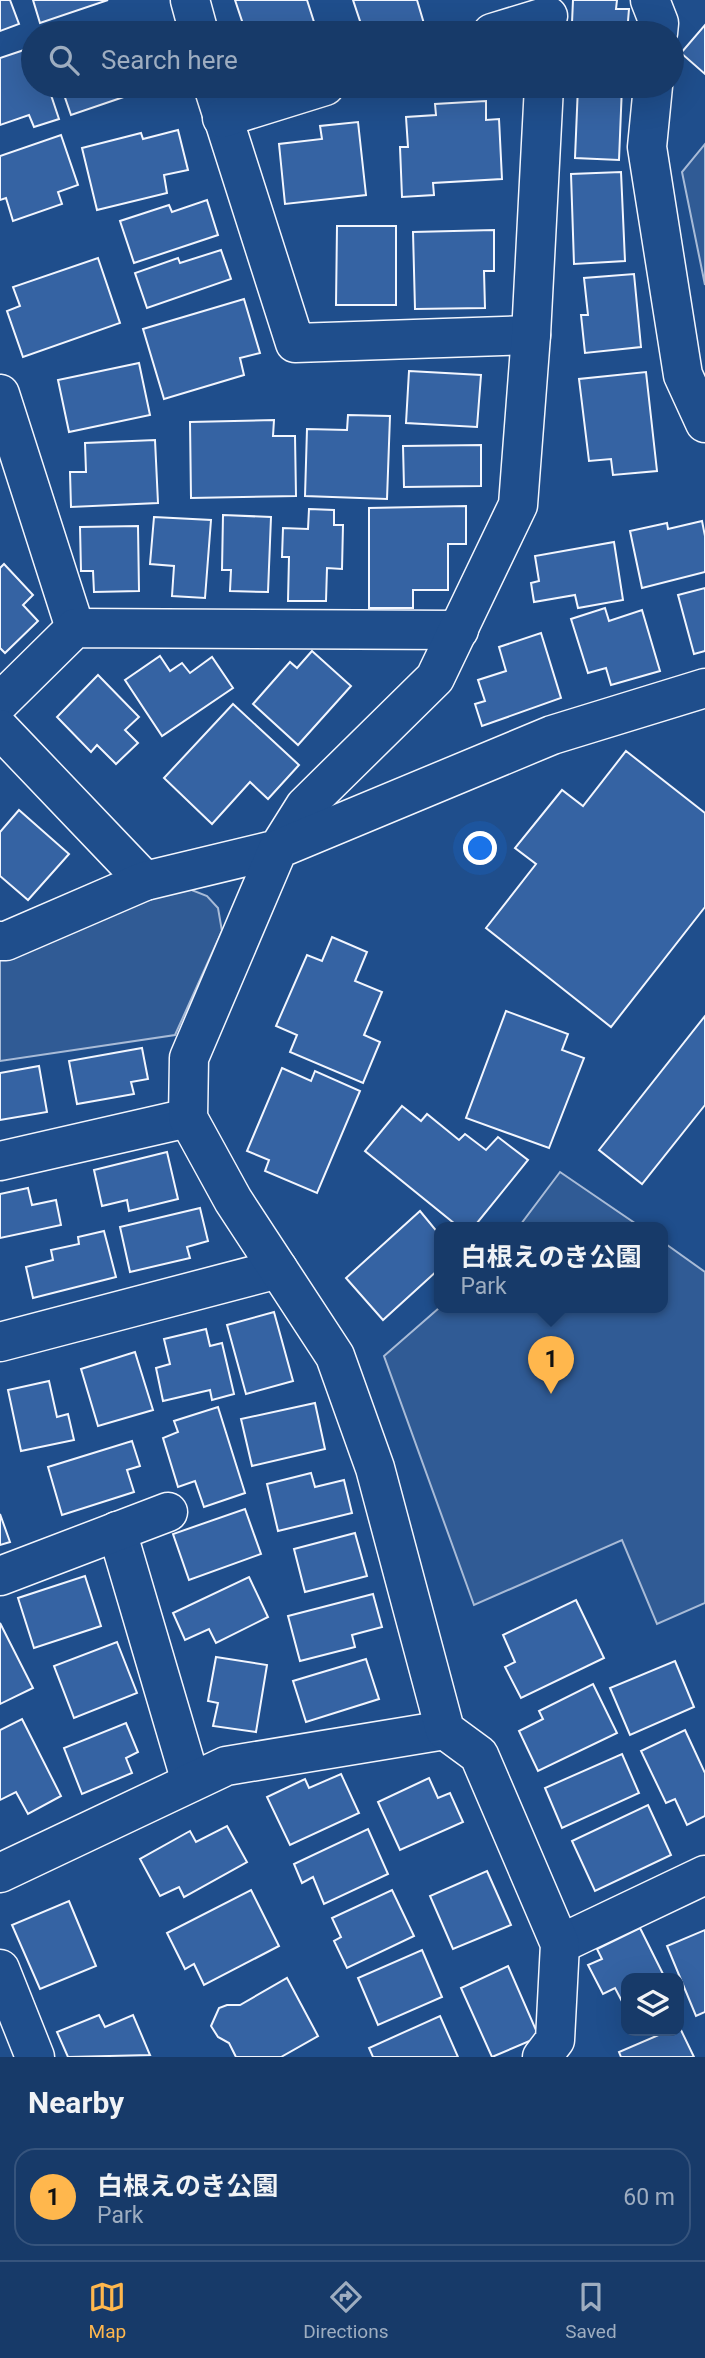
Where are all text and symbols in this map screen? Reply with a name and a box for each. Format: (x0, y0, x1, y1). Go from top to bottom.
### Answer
search box (21, 21, 684, 98)
icon: search (45, 41, 83, 79)
text: Search here (101, 45, 238, 75)
your location (463, 831, 497, 865)
popup (434, 1222, 668, 1313)
text: 白根えのき公園 (460, 1242, 642, 1272)
text: Park (460, 1273, 507, 1300)
pin: 1 (528, 1336, 574, 1394)
map controls (621, 1973, 684, 2036)
button: layers (621, 1973, 684, 2036)
text: Nearby (28, 2085, 124, 2120)
text: 白根えのき公園 (97, 2171, 278, 2201)
text: 1 (46, 2184, 60, 2211)
text: 60 m (623, 2184, 675, 2211)
text: Park (97, 2202, 143, 2229)
tab: Map (88, 2278, 126, 2343)
tab: Directions (303, 2278, 388, 2343)
tab: Saved (565, 2278, 617, 2343)

